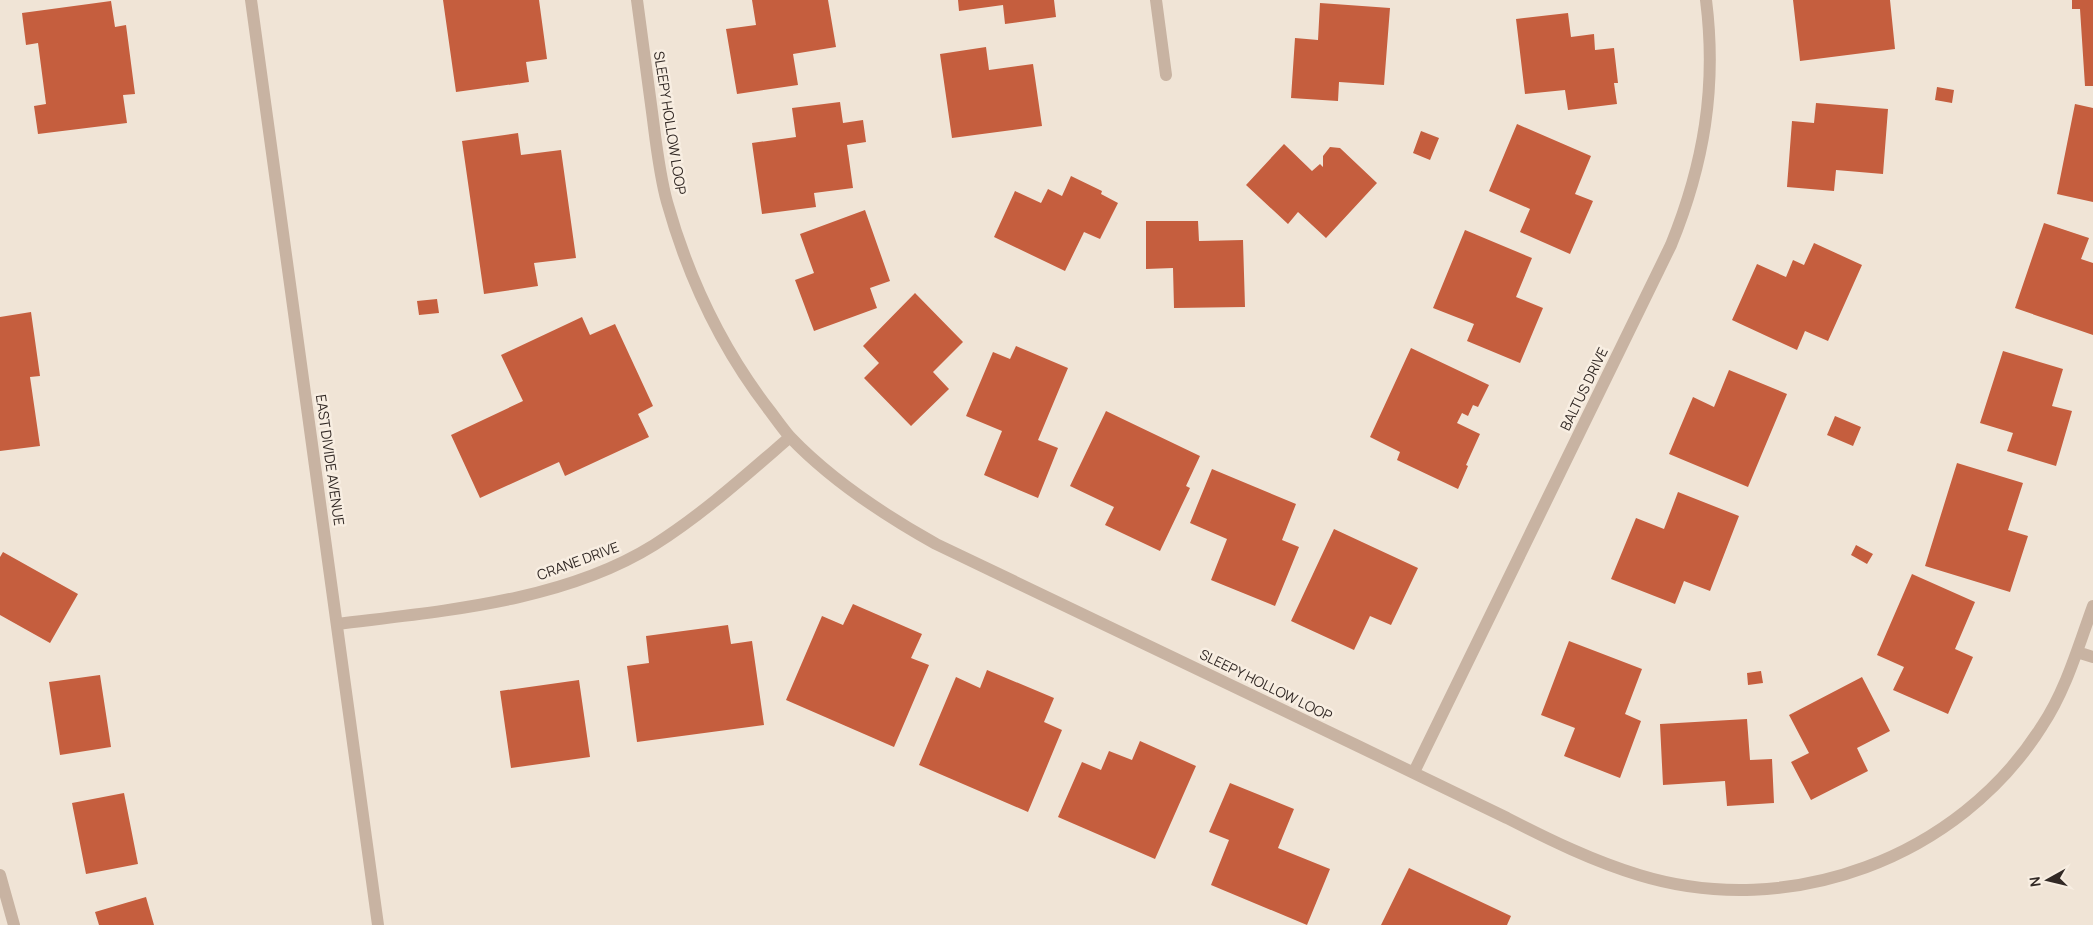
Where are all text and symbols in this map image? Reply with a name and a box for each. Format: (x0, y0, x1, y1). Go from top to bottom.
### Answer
street label: SLEEPY HOLLOW LOOP (650, 50, 691, 197)
street label: BALTUS DRIVE (1555, 344, 1612, 434)
street label: EAST DIVIDE AVENUE (312, 393, 349, 527)
street label: CRANE DRIVE (534, 537, 621, 584)
street label: SLEEPY HOLLOW LOOP (1197, 644, 1336, 725)
north arrow (2023, 855, 2073, 905)
text: N (2025, 876, 2045, 888)

